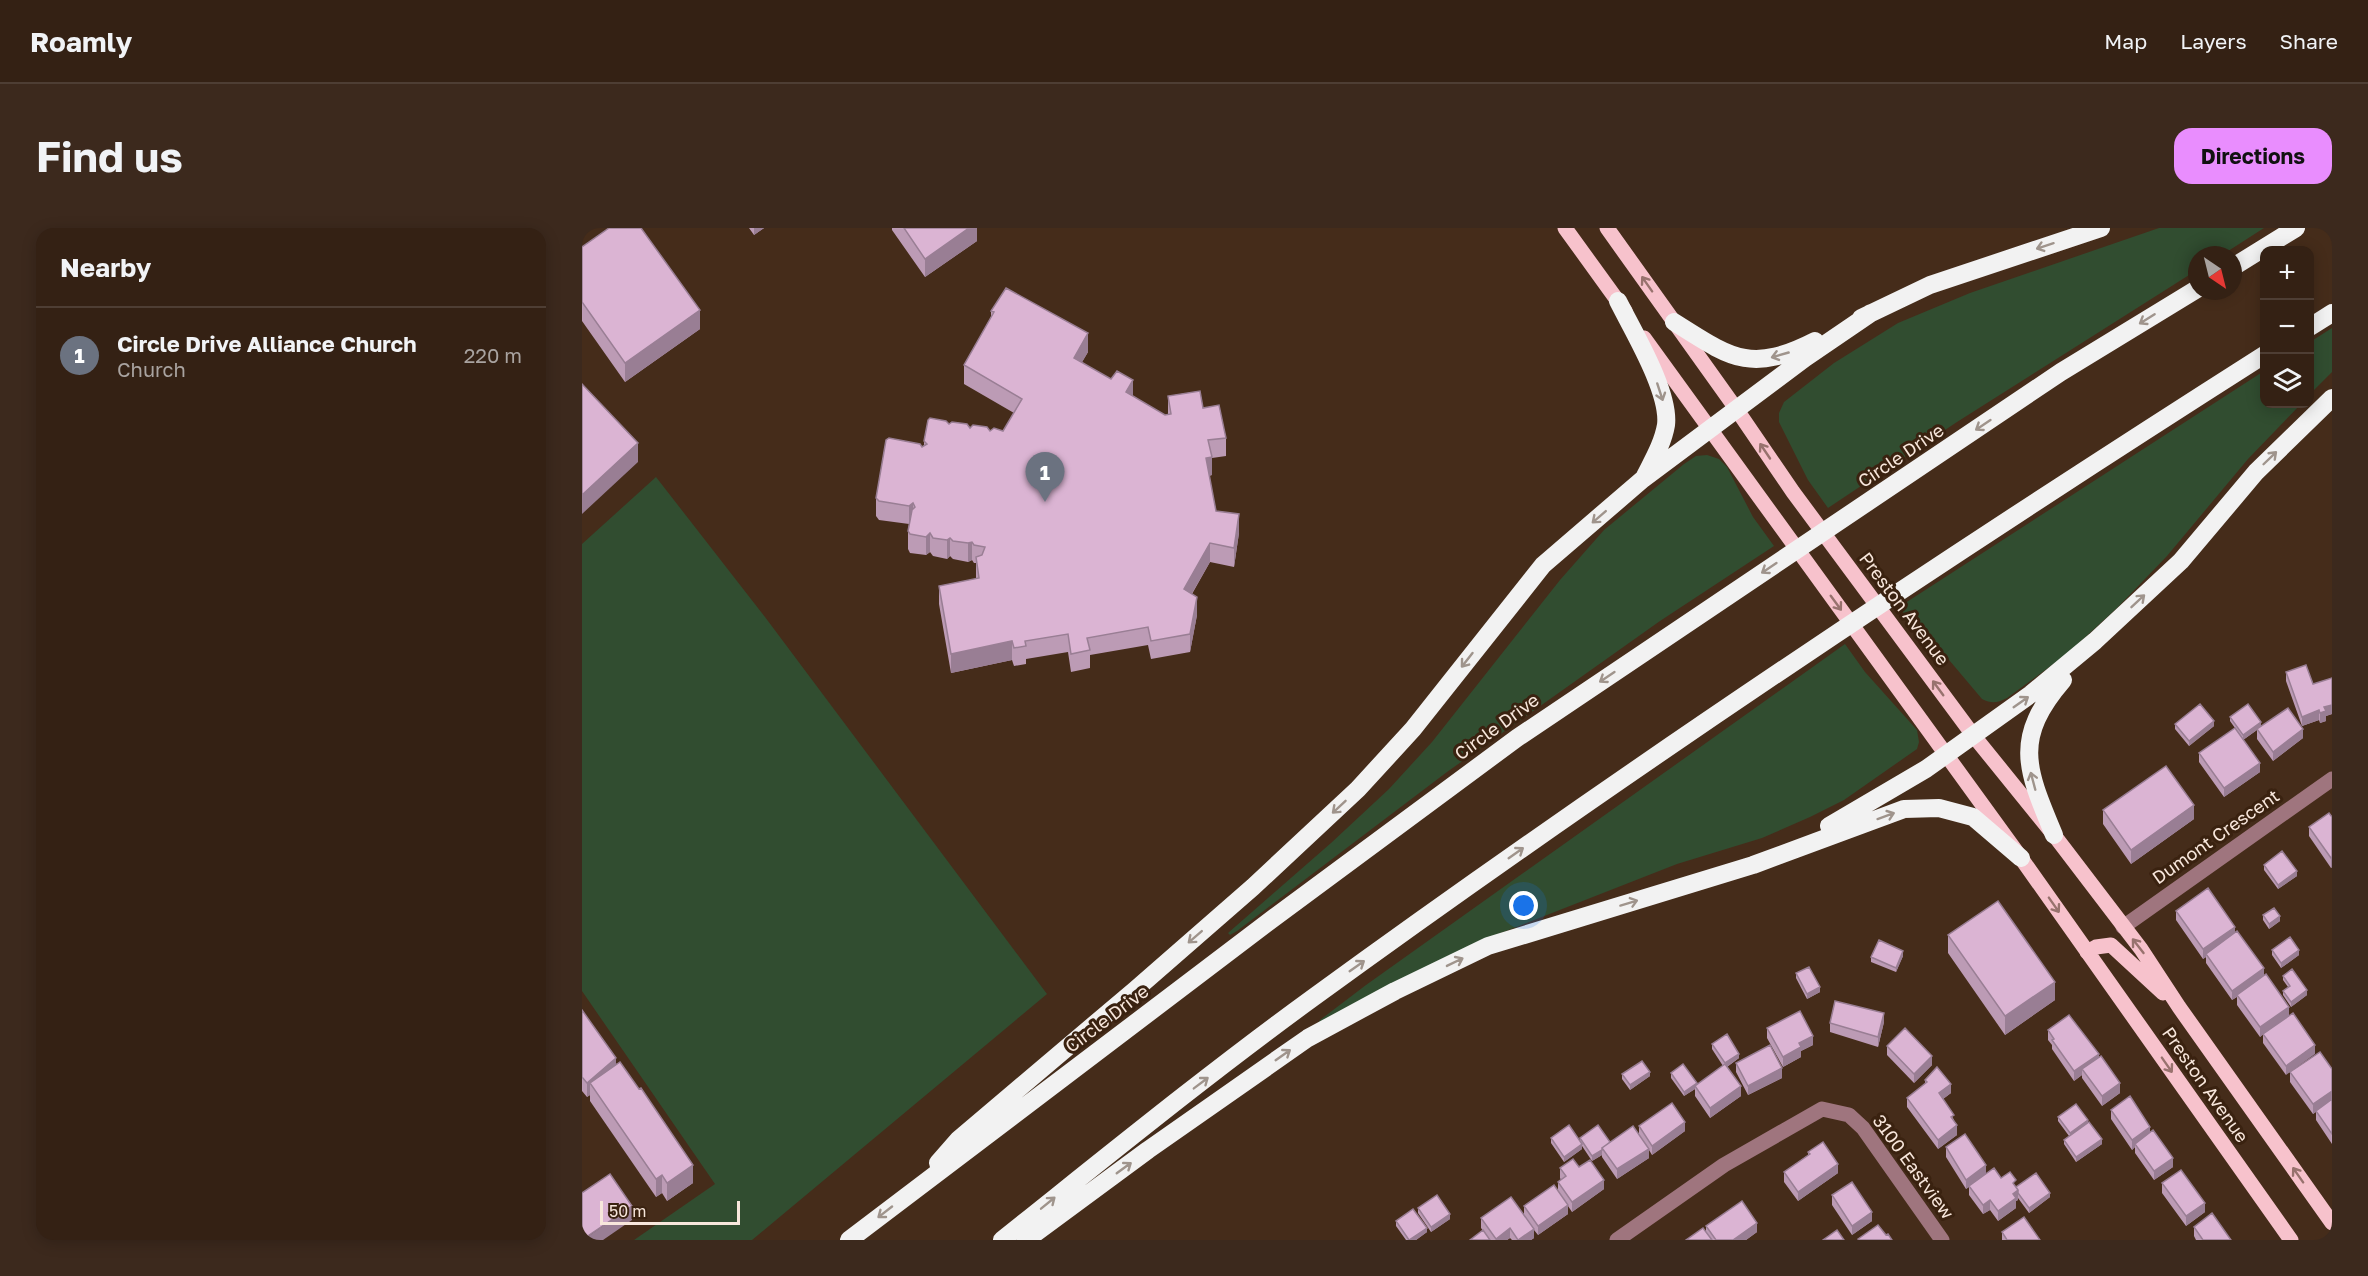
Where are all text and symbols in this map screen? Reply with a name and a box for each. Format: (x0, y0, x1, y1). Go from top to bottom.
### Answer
text: Roamly (30, 25, 132, 58)
text: Map (2104, 28, 2147, 54)
text: Layers (2180, 28, 2247, 54)
text: Share (2280, 28, 2338, 54)
button: Directions (2174, 128, 2332, 184)
text: Find us (36, 131, 183, 181)
one-way arrow (2036, 241, 2055, 252)
north arrow (2188, 246, 2242, 300)
map controls (2260, 246, 2314, 408)
button: + (2260, 246, 2314, 300)
text: Nearby (60, 252, 151, 283)
one-way arrow (1641, 276, 1653, 292)
button: − (2260, 300, 2314, 354)
one-way arrow (2139, 314, 2156, 326)
text: Circle Drive Alliance Church (117, 330, 416, 357)
text: 1 (74, 343, 85, 367)
text: 220 m (464, 343, 522, 367)
one-way arrow (1771, 350, 1790, 361)
button: layers (2260, 354, 2314, 408)
text: Church (117, 357, 186, 381)
one-way arrow (1655, 382, 1666, 401)
street label: Circle Drive (1853, 418, 1948, 492)
one-way arrow (1976, 419, 1992, 431)
one-way arrow (1759, 443, 1771, 460)
one-way arrow (2263, 451, 2278, 466)
pin: 1 (1026, 452, 1064, 502)
one-way arrow (1592, 510, 1607, 524)
street label: Preston Avenue (1855, 548, 1954, 669)
one-way arrow (1761, 563, 1778, 575)
one-way arrow (1830, 594, 1842, 610)
one-way arrow (2130, 595, 2145, 609)
one-way arrow (1461, 652, 1474, 668)
one-way arrow (1599, 671, 1615, 683)
one-way arrow (1932, 681, 1945, 697)
street label: Circle Drive (1450, 688, 1543, 764)
one-way arrow (2012, 696, 2029, 708)
one-way arrow (2027, 772, 2038, 791)
street label: Dumont Crescent (2148, 784, 2283, 888)
one-way arrow (1332, 799, 1347, 813)
one-way arrow (1877, 809, 1895, 820)
one-way arrow (1508, 847, 1524, 859)
your location (1509, 891, 1538, 920)
one-way arrow (1619, 897, 1638, 908)
one-way arrow (2048, 897, 2060, 913)
one-way arrow (1187, 930, 1202, 944)
one-way arrow (2132, 939, 2145, 955)
one-way arrow (1445, 956, 1463, 968)
one-way arrow (1349, 960, 1365, 972)
street label: Circle Drive (1060, 980, 1152, 1057)
street label: Preston Avenue (2158, 1023, 2254, 1146)
one-way arrow (1275, 1049, 1291, 1061)
one-way arrow (2161, 1056, 2173, 1072)
one-way arrow (1193, 1076, 1209, 1089)
street label: 3100 Eastview (1868, 1110, 1959, 1223)
one-way arrow (1116, 1162, 1132, 1174)
one-way arrow (2292, 1167, 2304, 1184)
one-way arrow (1040, 1197, 1056, 1210)
scale bar (600, 1198, 740, 1226)
text: 50 m (609, 1201, 646, 1221)
one-way arrow (877, 1206, 893, 1219)

